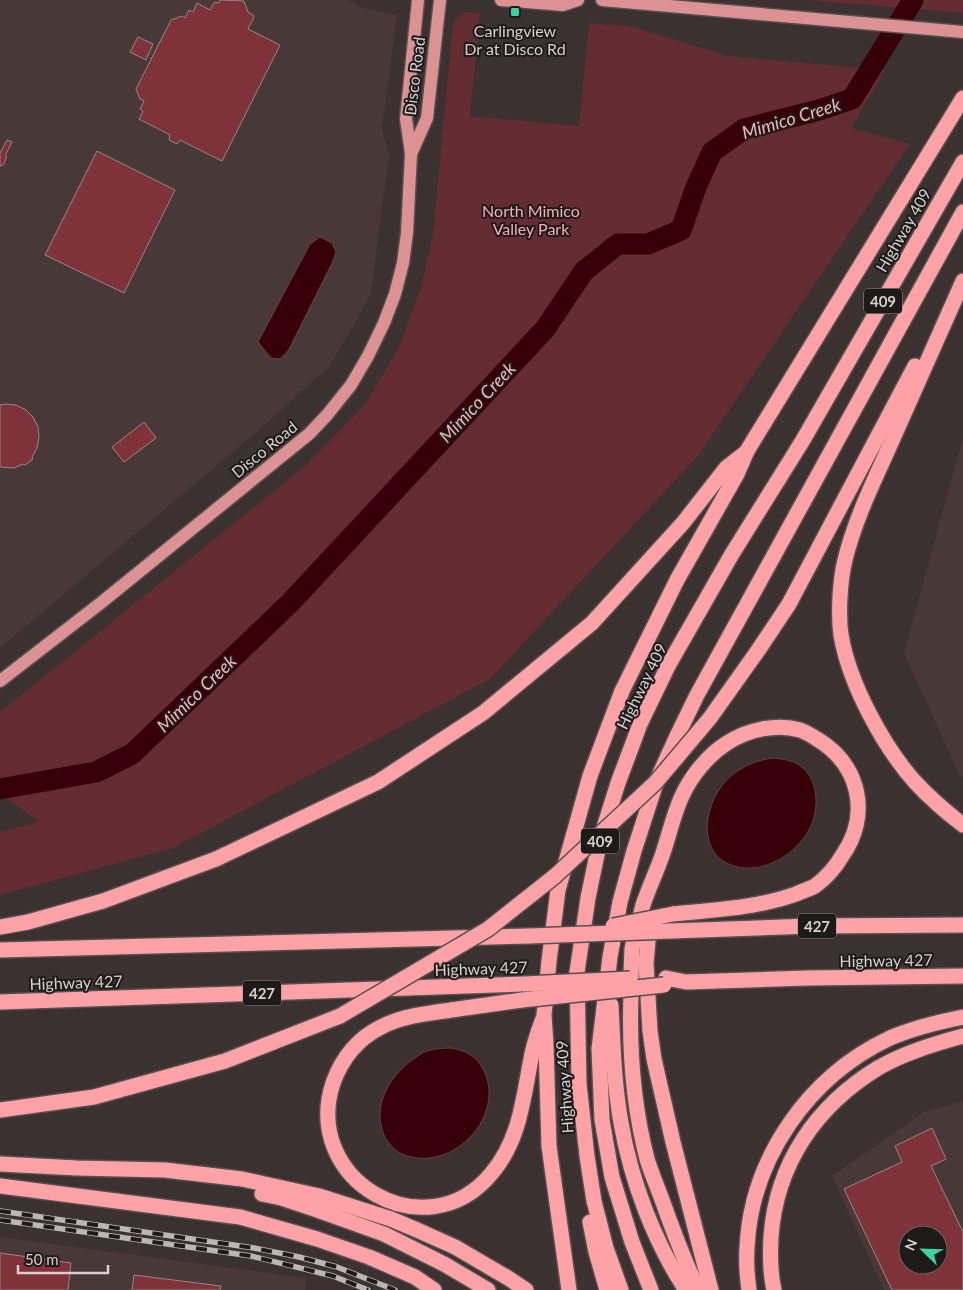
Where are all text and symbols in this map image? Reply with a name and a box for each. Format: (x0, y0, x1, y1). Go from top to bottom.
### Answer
marker: Carlingview Dr at Disco Rd (509, 6, 521, 18)
place label: Carlingview Dr at Disco Rd (464, 21, 566, 58)
street label: Disco Road (400, 36, 428, 116)
water label: Mimico Creek (739, 92, 843, 143)
street label: Highway 409 (871, 185, 935, 275)
park label: North Mimico Valley Park (482, 201, 580, 238)
road number: 409 (864, 288, 902, 314)
water label: Mimico Creek (434, 357, 520, 447)
street label: Disco Road (227, 417, 301, 481)
street label: Highway 409 (612, 640, 670, 732)
water label: Mimico Creek (152, 649, 241, 736)
road number: 409 (581, 828, 619, 854)
road number: 427 (798, 914, 836, 938)
street label: Highway 427 (839, 950, 933, 970)
street label: Highway 427 (434, 957, 528, 979)
street label: Highway 427 (29, 971, 123, 993)
road number: 427 (243, 980, 281, 1006)
street label: Highway 409 (551, 1040, 577, 1134)
north arrow (898, 1225, 948, 1275)
text: N (901, 1236, 921, 1253)
scale bar (18, 1242, 108, 1274)
text: 50 m (25, 1250, 59, 1268)

